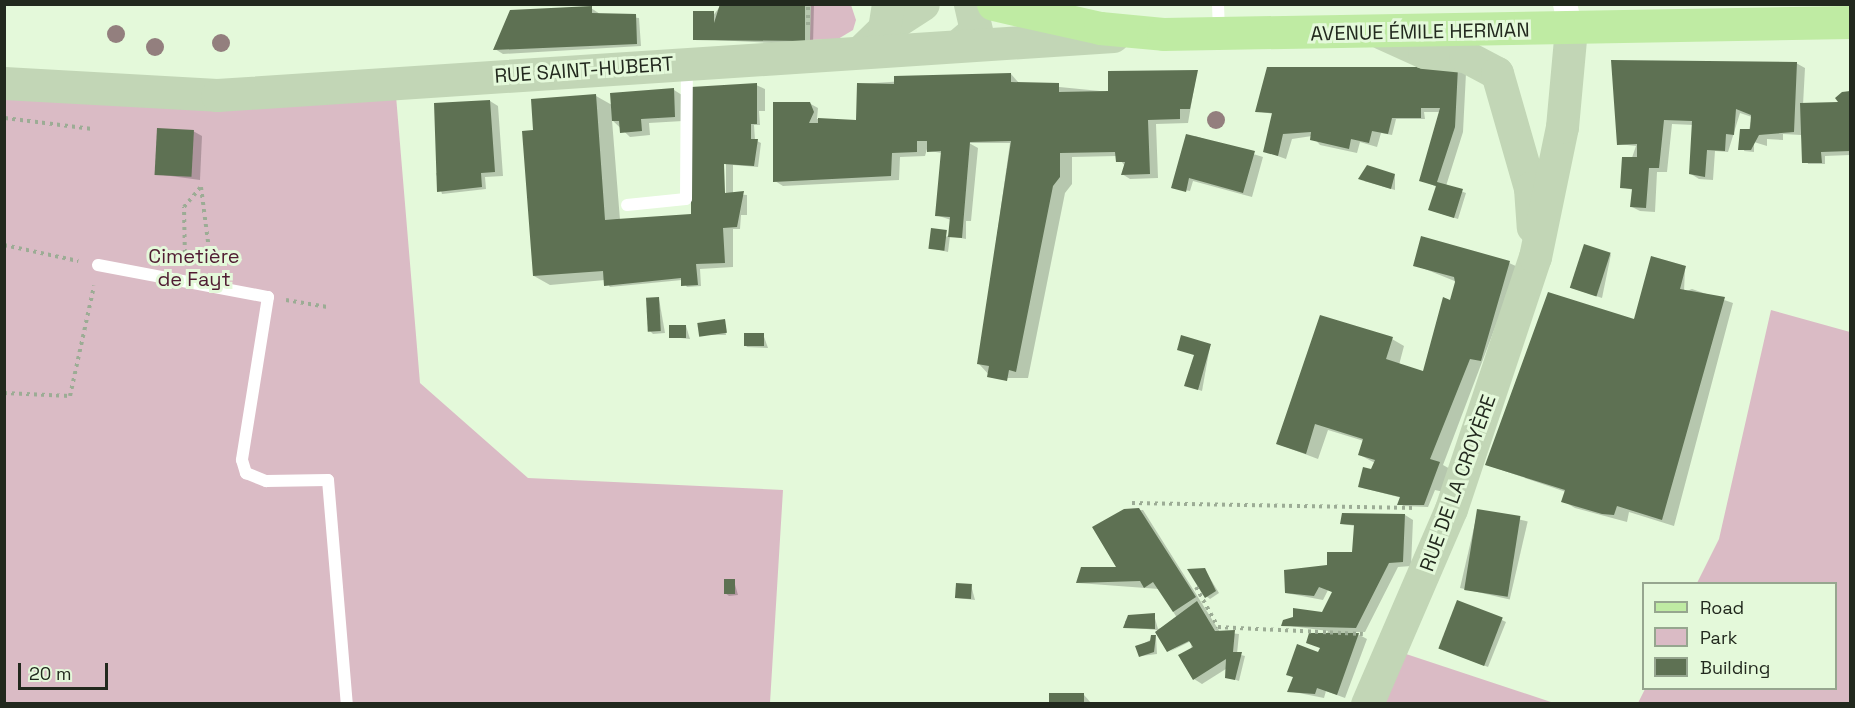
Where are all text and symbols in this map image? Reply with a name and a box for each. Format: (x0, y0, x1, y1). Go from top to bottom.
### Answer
street label: AVENUE ÉMILE HERMAN (1310, 18, 1530, 46)
street label: RUE SAINT-HUBERT (494, 52, 674, 88)
park label: Cimetière de Fayt (148, 244, 240, 291)
street label: RUE DE LA CROYÈRE (1415, 391, 1501, 575)
legend (1642, 582, 1837, 690)
text: Road (1700, 596, 1744, 619)
text: Park (1700, 626, 1737, 649)
scale bar (21, 651, 111, 689)
text: Building (1700, 656, 1770, 679)
text: 20 m (29, 662, 72, 685)

